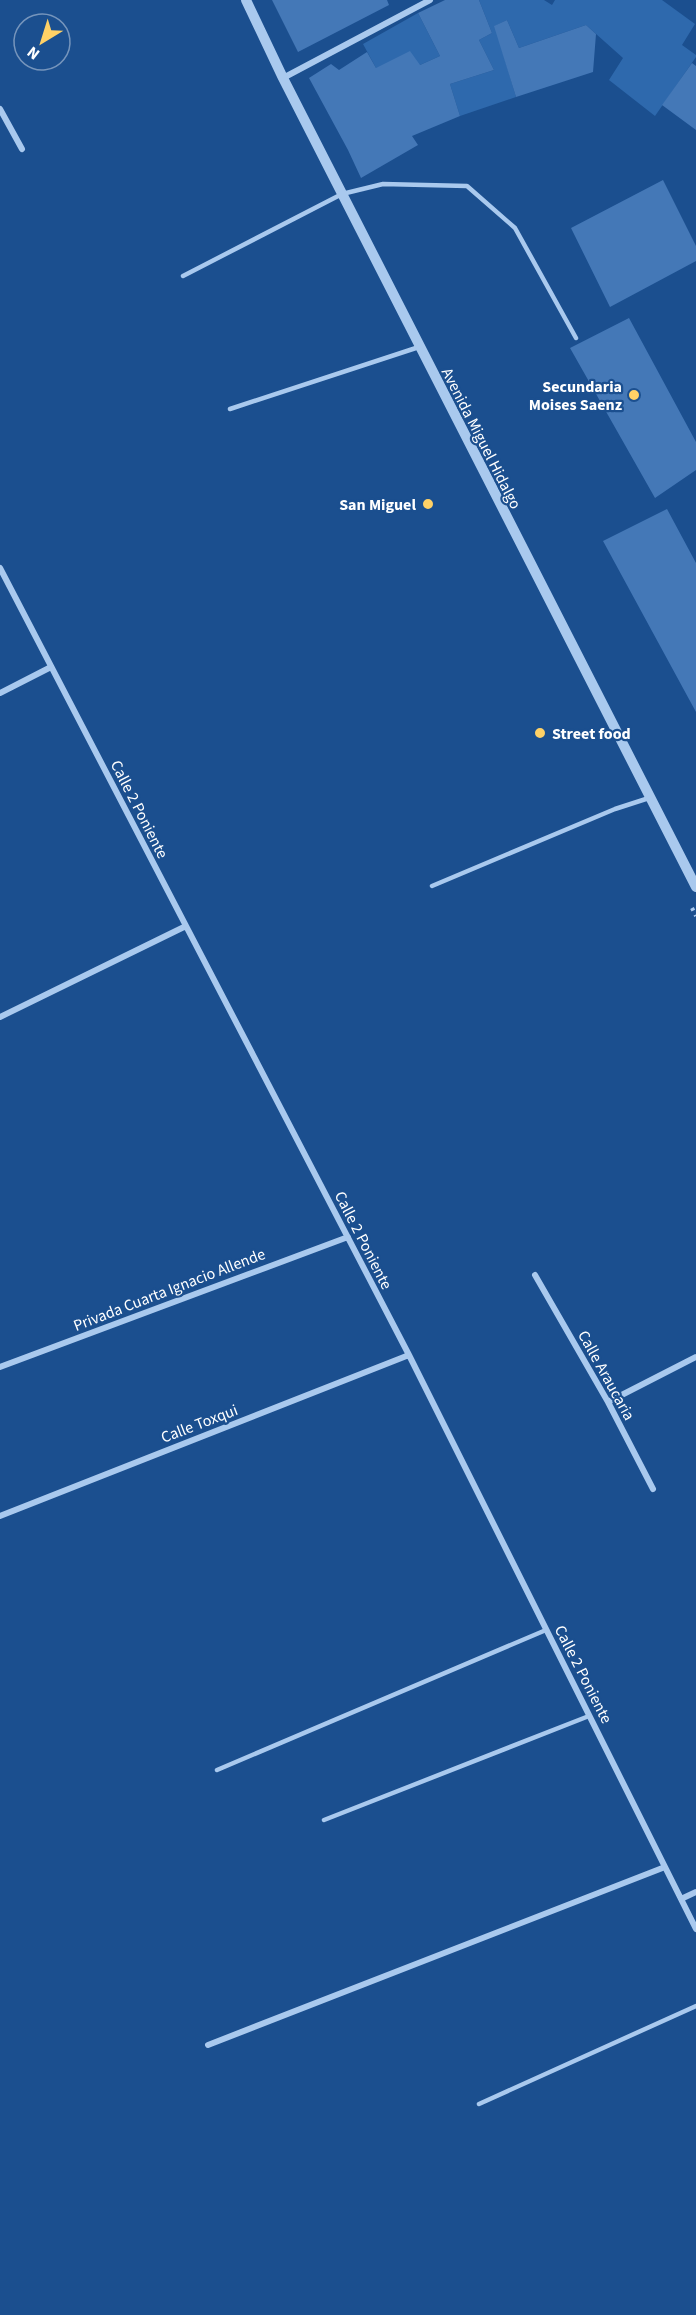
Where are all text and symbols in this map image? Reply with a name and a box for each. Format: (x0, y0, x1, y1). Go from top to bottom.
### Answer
north arrow (12, 12, 72, 72)
text: N (22, 41, 44, 65)
street label: Avenida Miguel Hidalgo (436, 364, 526, 513)
place label: Secundaria Moises Saenz (529, 376, 622, 416)
marker: Secundaria Moises Saenz (627, 388, 641, 402)
place label: San Miguel (339, 494, 416, 516)
marker: San Miguel (421, 497, 435, 511)
place label: Street food (552, 723, 631, 745)
marker: Street food (533, 726, 547, 740)
street label: Calle 2 Poniente (105, 757, 173, 862)
street label: Calle 2 Poniente (329, 1188, 397, 1293)
street label: Privada Cuarta Ignacio Allende (70, 1243, 269, 1337)
street label: Calle Araucaria (572, 1326, 640, 1425)
street label: Calle Toxqui (158, 1399, 241, 1449)
street label: Calle 2 Poniente (549, 1622, 617, 1727)

